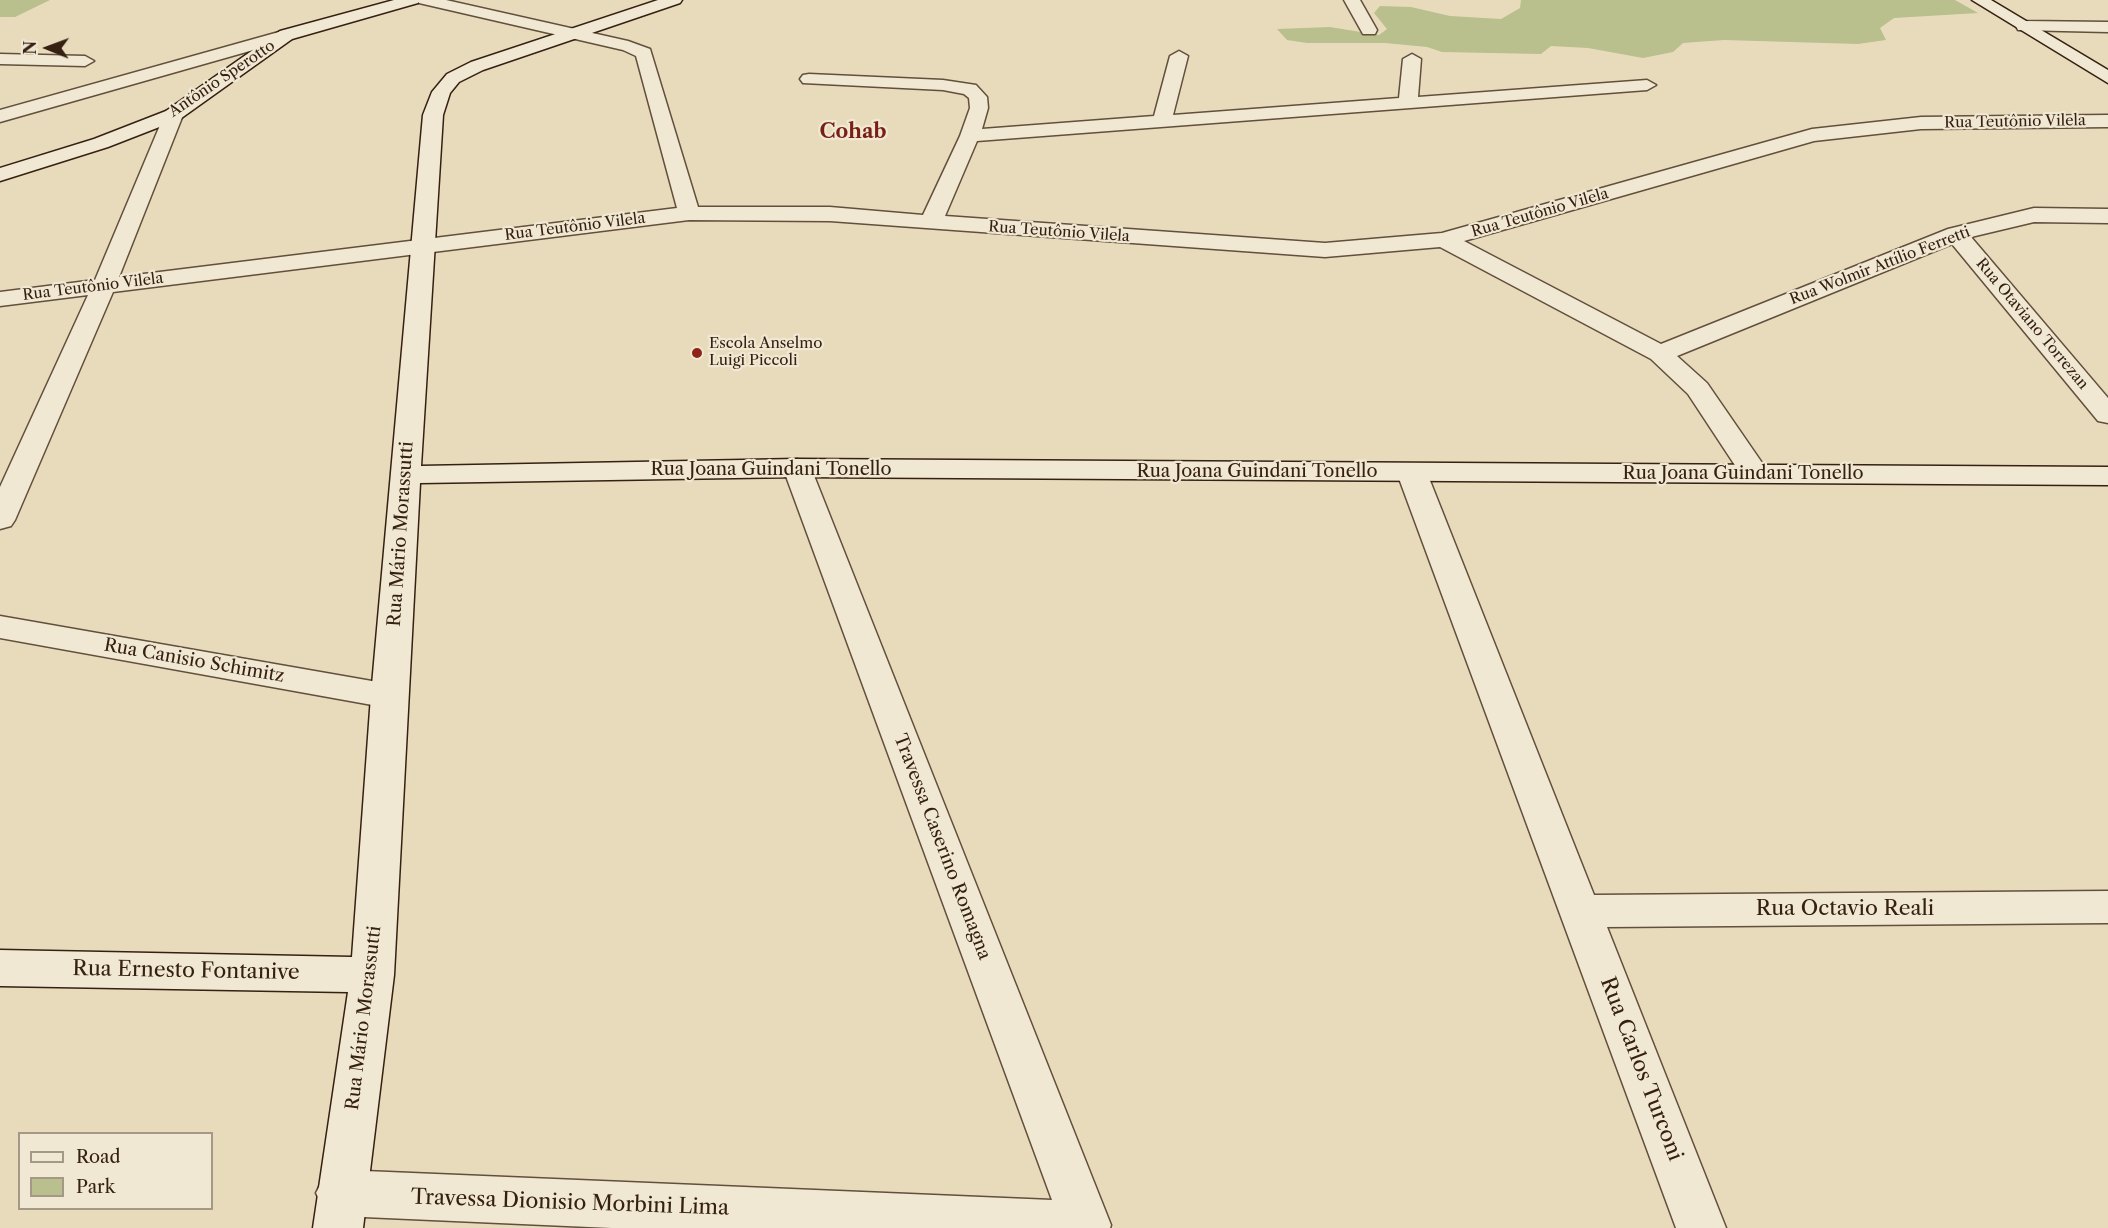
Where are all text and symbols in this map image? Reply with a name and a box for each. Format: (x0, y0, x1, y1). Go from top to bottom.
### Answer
north arrow (18, 18, 78, 78)
street label: Antônio Sperotto (166, 37, 278, 121)
text: N (20, 41, 40, 55)
street label: Rua Teutônio Vilela (1944, 112, 2086, 132)
district label: Cohab (819, 120, 887, 144)
street label: Rua Teutônio Vilela (1469, 185, 1611, 241)
street label: Rua Teutônio Vilela (504, 209, 646, 245)
street label: Rua Teutônio Vilela (988, 218, 1130, 246)
street label: Rua Wolmir Attílio Ferretti (1787, 223, 1973, 309)
street label: Rua Otaviano Torrezan (1972, 255, 2092, 393)
street label: Rua Teutônio Vilela (22, 269, 164, 305)
place label: Escola Anselmo Luigi Piccoli (709, 335, 822, 370)
marker: Escola Anselmo Luigi Piccoli (690, 346, 704, 360)
street label: Rua Mário Morassutti (384, 441, 418, 627)
street label: Rua Joana Guindani Tonello (651, 459, 891, 481)
street label: Rua Joana Guindani Tonello (1137, 461, 1377, 483)
street label: Rua Joana Guindani Tonello (1623, 463, 1863, 485)
street label: Rua Canisio Schimitz (102, 635, 286, 687)
street label: Travessa Caserino Romagna (889, 731, 995, 963)
street label: Rua Octavio Reali (1756, 896, 1934, 922)
street label: Rua Mário Morassutti (342, 925, 386, 1111)
street label: Rua Ernesto Fontanive (72, 956, 300, 986)
street label: Rua Carlos Turconi (1594, 974, 1688, 1164)
legend (18, 1132, 213, 1210)
text: Road (76, 1146, 121, 1168)
text: Park (76, 1176, 115, 1198)
street label: Travessa Dionisio Morbini Lima (410, 1185, 730, 1221)

